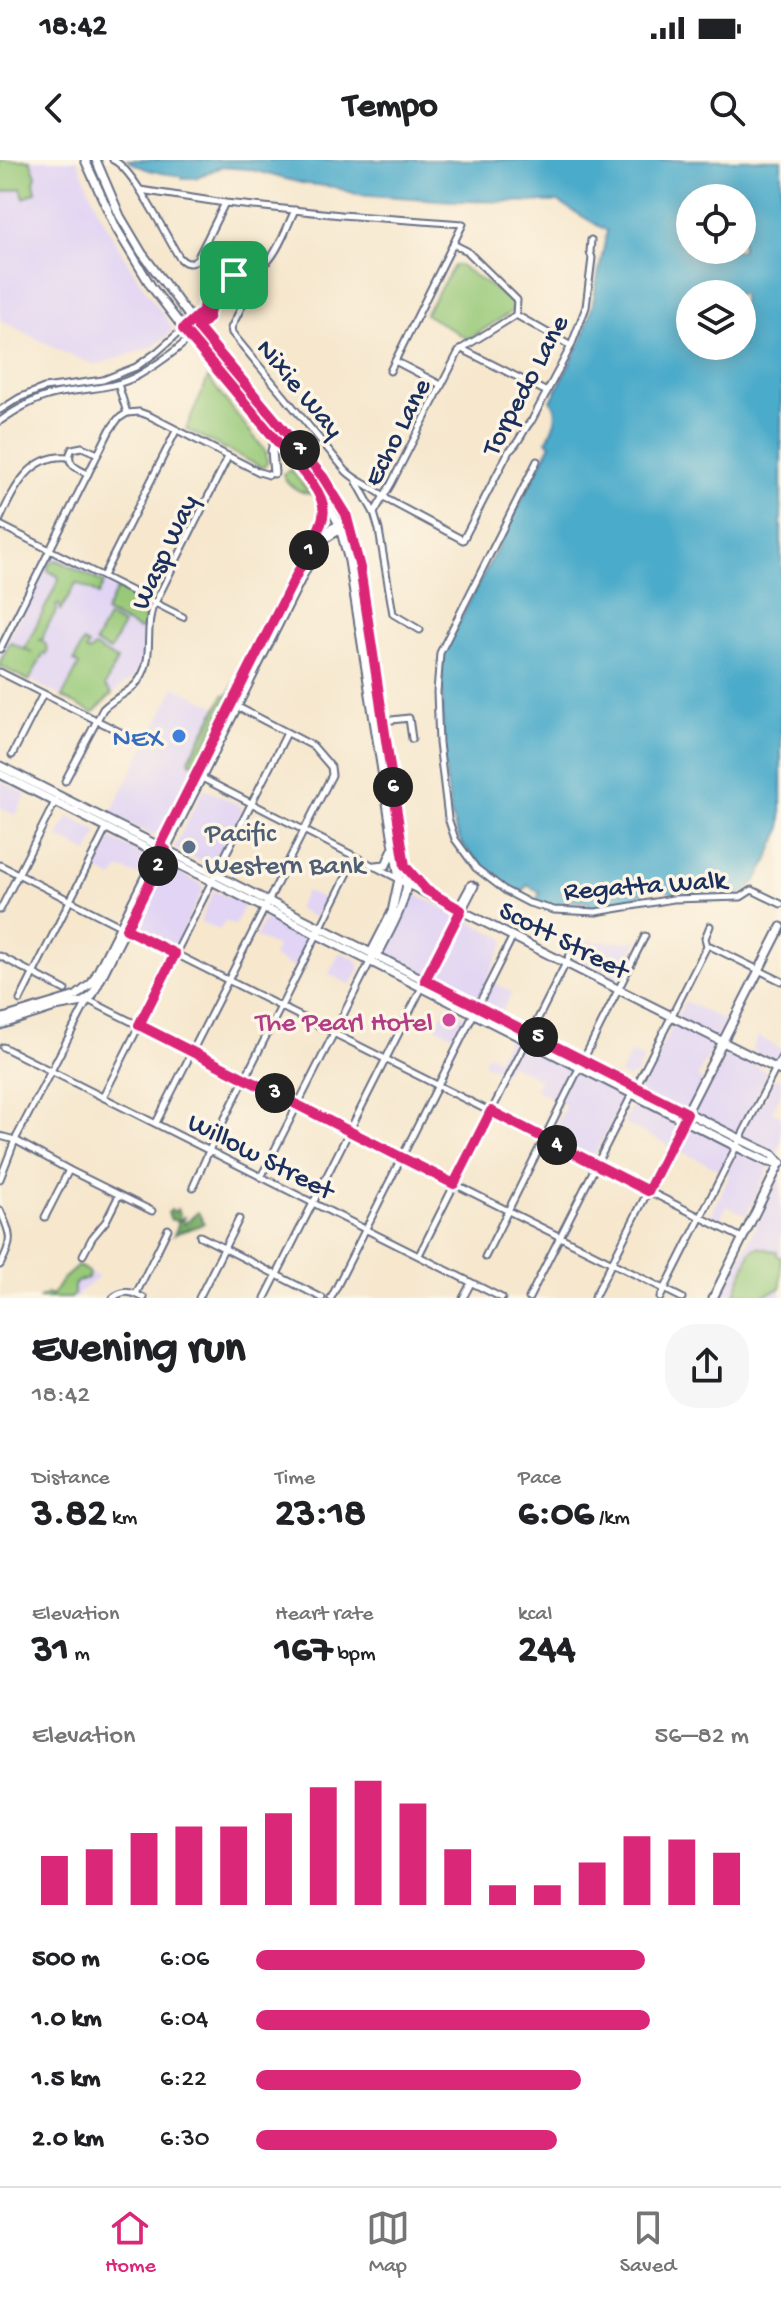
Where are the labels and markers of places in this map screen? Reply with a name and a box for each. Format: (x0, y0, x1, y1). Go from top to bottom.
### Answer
pin (200, 241, 268, 309)
pin: 7 (280, 430, 320, 470)
pin: 1 (289, 530, 329, 570)
place label: NEX (112, 724, 164, 757)
marker: NEX (170, 727, 188, 745)
pin: 6 (373, 767, 413, 807)
place label: Pacific Western Bank (204, 819, 367, 884)
marker: Pacific Western Bank (180, 838, 198, 856)
pin: 2 (138, 846, 178, 886)
place label: The Pearl Hotel (253, 1008, 433, 1041)
marker: The Pearl Hotel (440, 1011, 458, 1029)
pin: 5 (518, 1017, 558, 1057)
pin: 3 (255, 1073, 295, 1113)
pin: 4 (537, 1125, 577, 1165)

